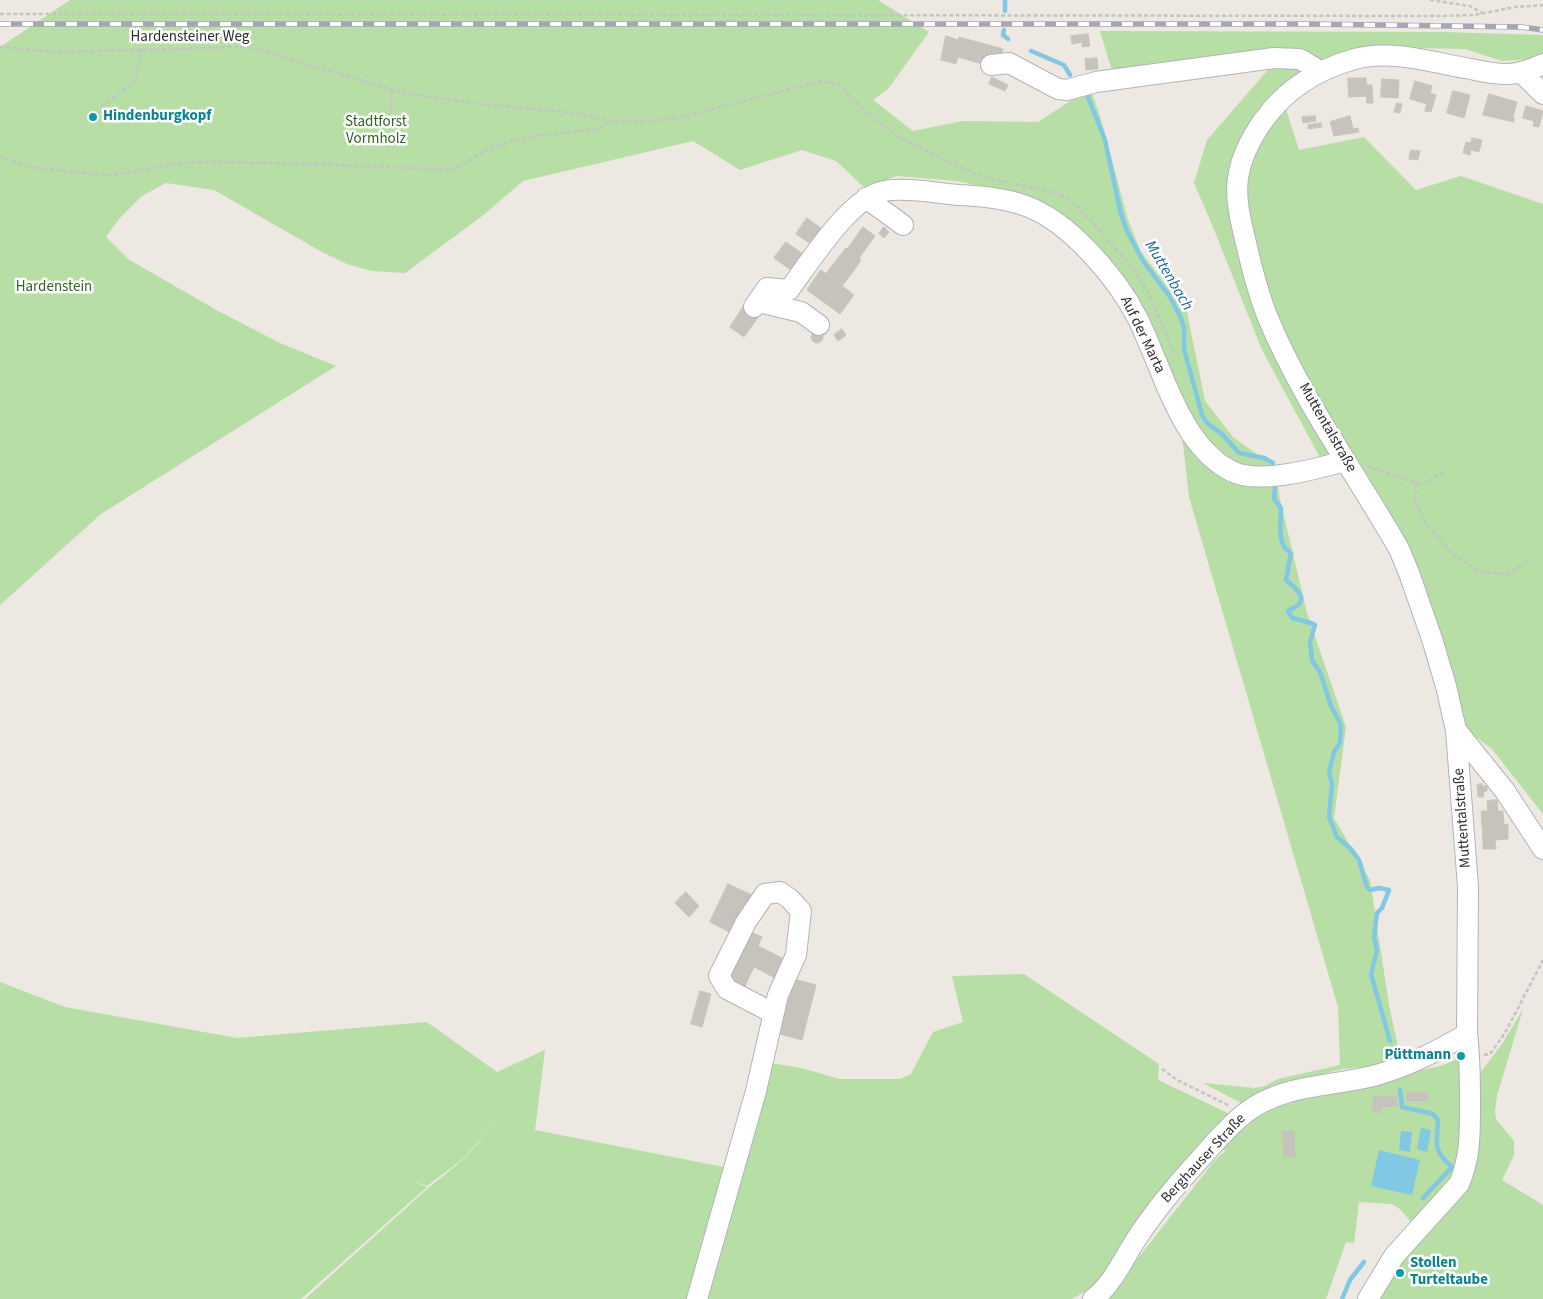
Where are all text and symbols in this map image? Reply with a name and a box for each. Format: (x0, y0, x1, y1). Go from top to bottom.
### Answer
street label: Hardensteiner Weg (131, 29, 249, 47)
place label: Hindenburgkopf (103, 108, 211, 126)
marker: Hindenburgkopf (87, 111, 99, 123)
park label: Stadtforst Vormholz (345, 114, 407, 149)
water label: Muttenbach (1140, 237, 1196, 315)
park label: Hardenstein (16, 279, 92, 297)
street label: Auf der Marta (1116, 294, 1168, 376)
street label: Muttentalstraße (1294, 380, 1360, 476)
street label: Muttentalstraße (1451, 767, 1475, 869)
place label: Püttmann (1384, 1047, 1451, 1065)
marker: Püttmann (1455, 1050, 1467, 1062)
street label: Berghauser Straße (1158, 1110, 1250, 1208)
place label: Stollen Turteltaube (1410, 1255, 1488, 1290)
marker: Stollen Turteltaube (1394, 1267, 1406, 1279)

